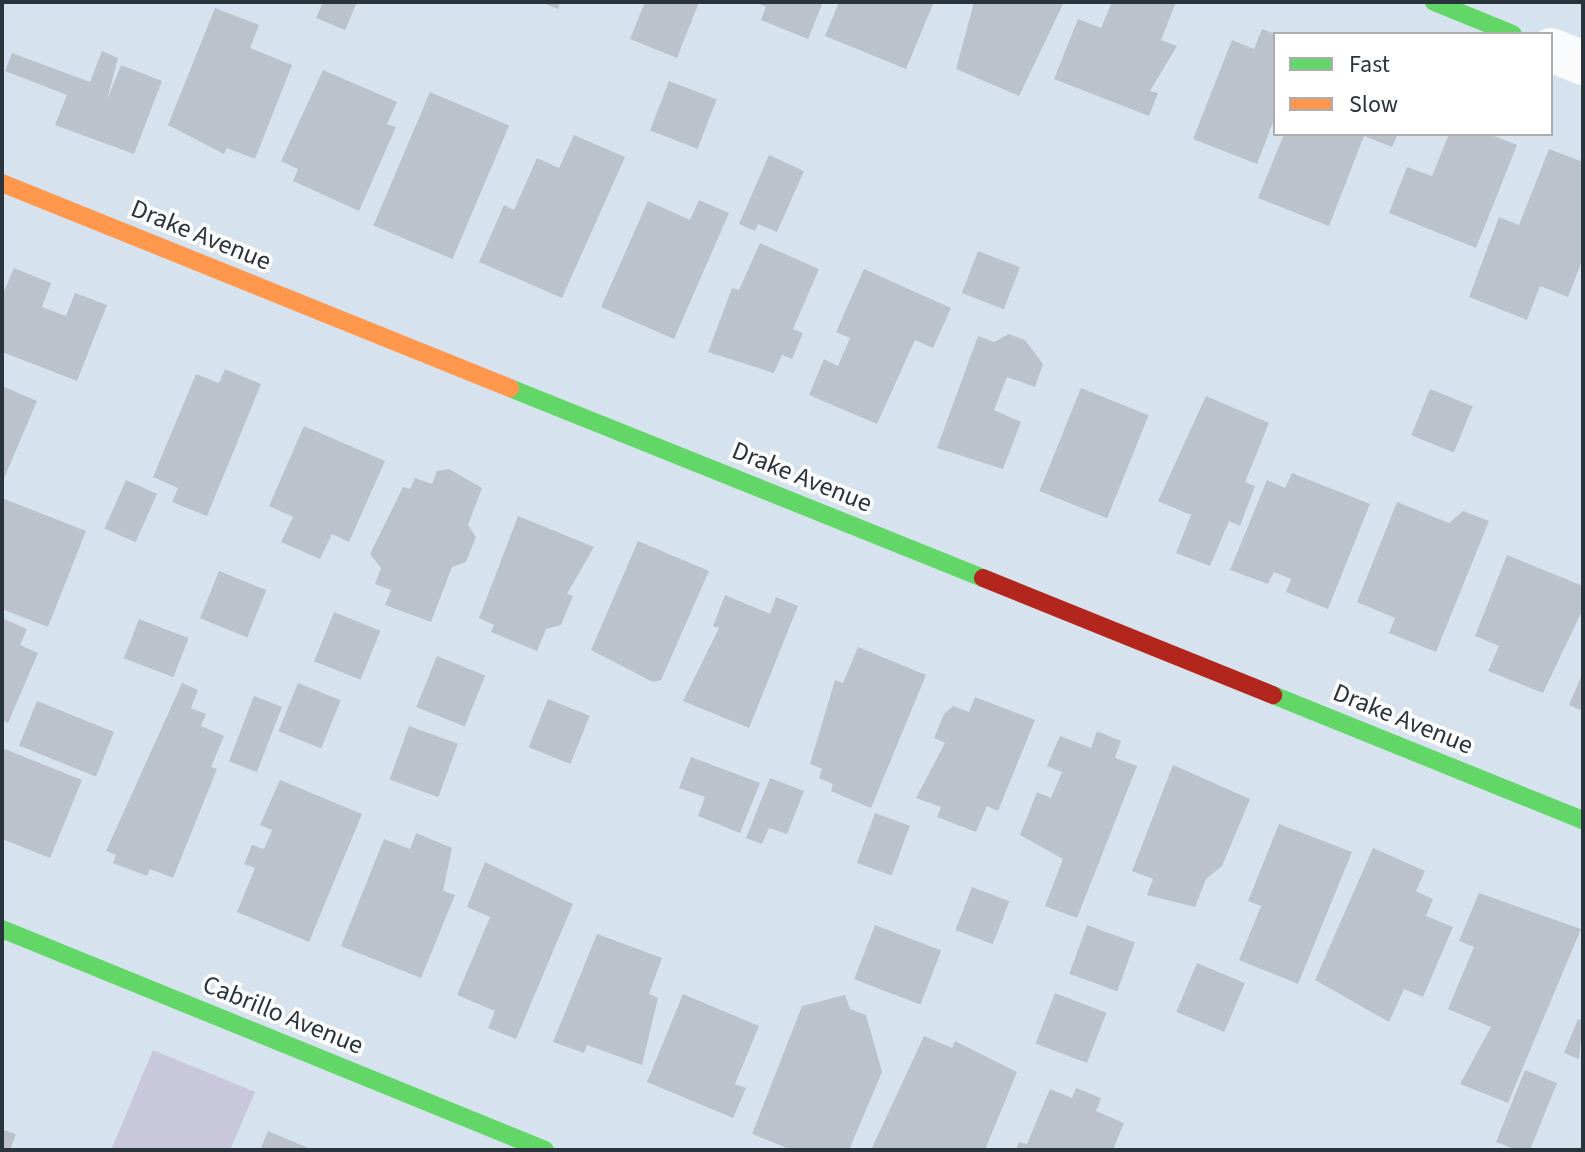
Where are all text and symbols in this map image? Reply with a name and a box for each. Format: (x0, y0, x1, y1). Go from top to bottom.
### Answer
legend (1273, 32, 1553, 136)
text: Fast (1349, 47, 1390, 82)
text: Slow (1349, 87, 1398, 122)
street label: Drake Avenue (126, 193, 276, 277)
street label: Drake Avenue (727, 435, 877, 519)
street label: Drake Avenue (1328, 677, 1478, 761)
street label: Cabrillo Avenue (198, 969, 368, 1061)

